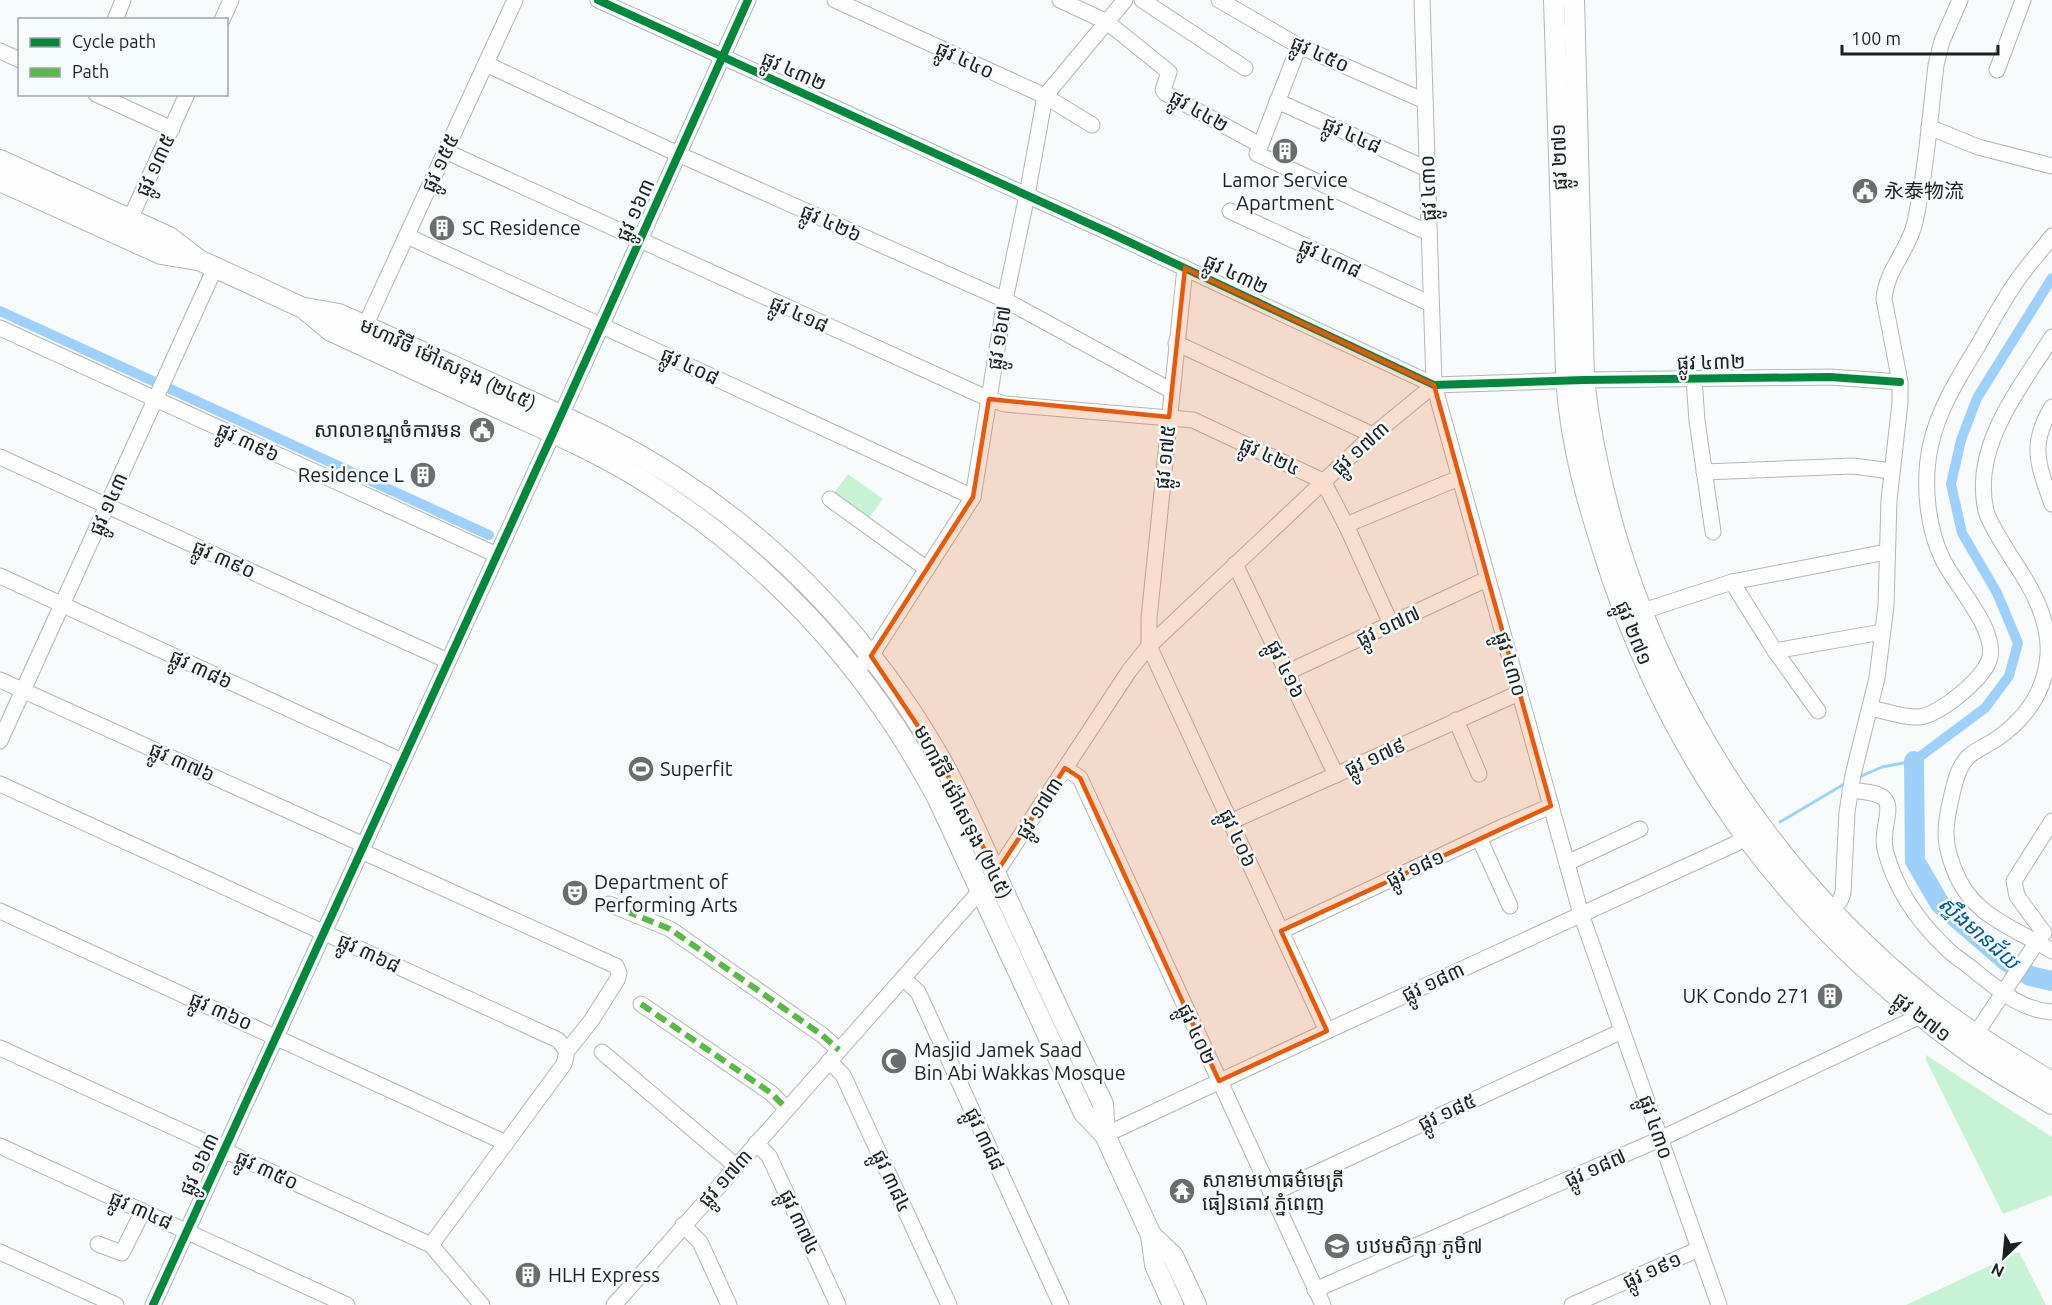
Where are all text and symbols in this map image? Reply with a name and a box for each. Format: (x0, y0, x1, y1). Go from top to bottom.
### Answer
legend (18, 18, 228, 96)
scale bar (1842, 18, 1998, 56)
text: 100 m (1851, 28, 1901, 48)
street label: ផ្លូវ ៤៥០ (1284, 30, 1353, 84)
text: Cycle path (72, 31, 156, 51)
street label: ផ្លូវ ៤៤០ (929, 36, 998, 90)
street label: ផ្លូវ ៤៣២ (755, 46, 830, 102)
text: Path (72, 61, 109, 81)
street label: ផ្លូវ ៤៤២ (1162, 85, 1233, 143)
street label: ផ្លូវ ៤៤៨ (1316, 111, 1385, 165)
street label: ផ្លូវ ២៧១ (1546, 123, 1579, 191)
street label: ផ្លូវ ១៣៥ (130, 130, 186, 203)
street label: ផ្លូវ ១៥៥ (416, 130, 470, 199)
building icon: Lamor Service Apartment (1270, 136, 1300, 166)
street label: ផ្លូវ ៤៣០ (1415, 154, 1448, 222)
place label: Lamor Service Apartment (1222, 168, 1348, 214)
street label: ផ្លូវ ១៦៣ (611, 175, 666, 248)
public building icon: 永泰物流 (1850, 176, 1880, 206)
place label: 永泰物流 (1884, 179, 1964, 202)
street label: ផ្លូវ ៤២៦ (794, 199, 865, 253)
building icon: SC Residence (427, 213, 457, 243)
place label: SC Residence (462, 216, 581, 239)
street label: ផ្លូវ ៤៣៨ (1292, 233, 1365, 289)
street label: ផ្លូវ ៤៣២ (1197, 249, 1272, 306)
street label: ផ្លូវ ៤១៨ (763, 290, 832, 344)
street label: ផ្លូវ ១៦៧ (982, 304, 1023, 373)
street label: មហាវិថី ម៉ៅសេទុង (២៤៥) (355, 312, 540, 417)
street label: ផ្លូវ ៤០៨ (654, 342, 723, 396)
street label: ផ្លូវ ៤៣២ (1676, 349, 1746, 382)
public building icon: សាលាខណ្ឌចំការមន (467, 415, 497, 445)
street label: ផ្លូវ ១៧៣ (1326, 416, 1398, 485)
street label: ផ្លូវ ៣៩៦ (210, 417, 283, 473)
place label: សាលាខណ្ឌចំការមន (314, 418, 462, 443)
street label: ផ្លូវ ១៧៥ (1150, 424, 1187, 491)
street label: ផ្លូវ ៤២៤ (1233, 432, 1304, 487)
building icon: Residence L (408, 460, 438, 490)
place label: Residence L (298, 463, 404, 486)
street label: ផ្លូវ ១៤៣ (84, 469, 139, 542)
street label: ផ្លូវ ៣៩០ (186, 535, 259, 590)
street label: ផ្លូវ ២៧១ (1604, 597, 1658, 671)
street label: ផ្លូវ ១៧៧ (1352, 601, 1427, 657)
street label: ផ្លូវ ៤៣០ (1484, 629, 1532, 701)
street label: ផ្លូវ ៤១៦ (1255, 636, 1310, 705)
street label: ផ្លូវ ៣៨៦ (163, 644, 236, 700)
street label: មហាវិថី ម៉ៅសេទុង (២៤៥) (907, 721, 1018, 904)
street label: ផ្លូវ ១៧៩ (1341, 732, 1412, 788)
street label: ផ្លូវ ៣៧៦ (143, 737, 219, 793)
sports icon: Superfit (626, 754, 656, 784)
place label: Superfit (660, 757, 733, 780)
street label: ផ្លូវ ១៧៣ (1010, 772, 1074, 847)
street label: ផ្លូវ ៤០៦ (1208, 805, 1262, 874)
street label: ផ្លូវ ១៨១ (1382, 844, 1451, 898)
place label: Department of Performing Arts (594, 870, 738, 916)
theatre icon: Department of Performing Arts (560, 878, 590, 908)
water label: ស្ទឹងមានជ័យ (1933, 891, 2026, 977)
street label: ផ្លូវ ៣៦៨ (331, 928, 404, 984)
street label: ផ្លូវ ១៨៣ (1398, 957, 1471, 1013)
building icon: UK Condo 271 (1815, 981, 1845, 1011)
place label: UK Condo 271 (1682, 984, 1810, 1007)
street label: ផ្លូវ ៣៦០ (183, 987, 256, 1042)
street label: ផ្លូវ ២៧១ (1884, 987, 1956, 1053)
street label: ផ្លូវ ៤០២ (1166, 1000, 1221, 1071)
place label: Masjid Jamek Saad Bin Abi Wakkas Mosque (914, 1038, 1126, 1084)
mosque icon: Masjid Jamek Saad Bin Abi Wakkas Mosque (879, 1046, 909, 1076)
street label: ផ្លូវ ១៨៥ (1414, 1088, 1483, 1142)
street label: ផ្លូវ ៤៣០ (1627, 1092, 1678, 1165)
street label: ផ្លូវ ៣៨៨ (954, 1104, 1010, 1177)
street label: ផ្លូវ ១៦៣ (174, 1129, 230, 1202)
street label: ផ្លូវ ១៧៣ (693, 1144, 762, 1216)
street label: ផ្លូវ ១៨៧ (1561, 1144, 1632, 1198)
street label: ផ្លូវ ៣៥០ (229, 1145, 302, 1201)
street label: ផ្លូវ ៣៨៤ (861, 1146, 917, 1219)
place label: សាខាមហាធម៌មេត្រី ធៀនតោវ ភ្នំពេញ (1202, 1168, 1344, 1216)
temple icon: សាខាមហាធម៌មេត្រី ធៀនតោវ ភ្នំពេញ (1167, 1176, 1197, 1206)
street label: ផ្លូវ ៣៤៨ (103, 1186, 176, 1241)
street label: ផ្លូវ ៣៧៤ (768, 1186, 826, 1261)
north arrow (1974, 1227, 2034, 1287)
school or university icon: បឋមសិក្សា ភូមិ៧ (1322, 1231, 1352, 1261)
place label: បឋមសិក្សា ភូមិ៧ (1356, 1234, 1483, 1260)
street label: ផ្លូវ ១៩១ (1619, 1246, 1688, 1300)
building icon: HLH Express (513, 1260, 543, 1290)
text: N (1988, 1260, 2007, 1281)
place label: HLH Express (548, 1263, 660, 1286)

